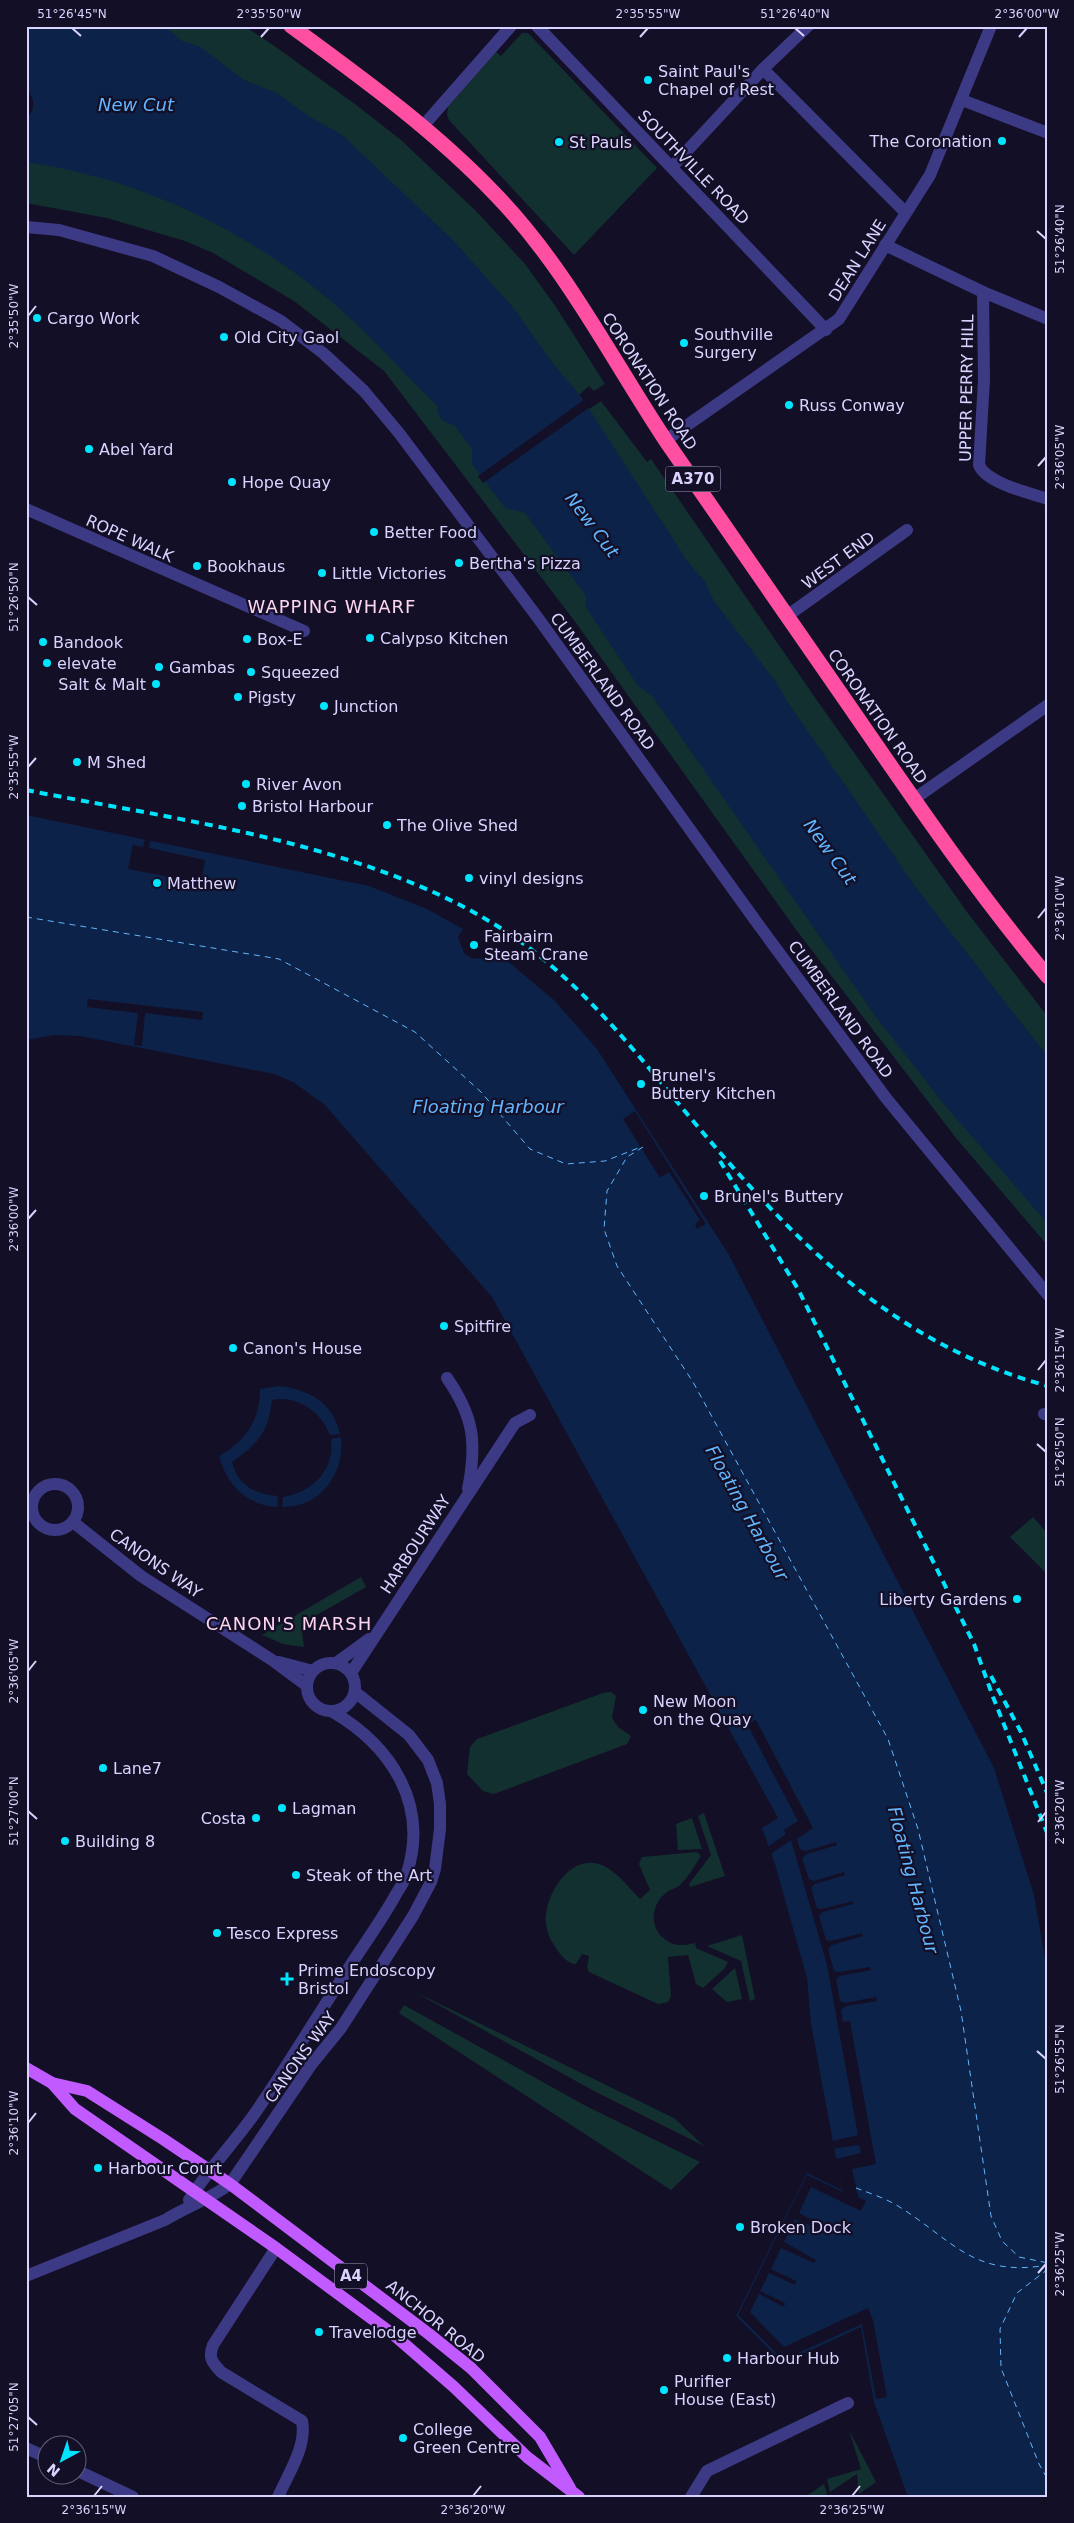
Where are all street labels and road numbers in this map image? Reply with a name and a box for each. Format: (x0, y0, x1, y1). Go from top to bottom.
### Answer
street label: SOUTHVILLE ROAD (634, 106, 753, 228)
street label: DEAN LANE (825, 216, 890, 305)
street label: CORONATION ROAD (598, 309, 701, 454)
street label: UPPER PERRY HILL (956, 314, 977, 462)
road number: A370 (666, 466, 720, 492)
street label: ROPE WALK (83, 511, 177, 566)
street label: WEST END (798, 528, 878, 593)
street label: CUMBERLAND ROAD (546, 609, 659, 754)
street label: CORONATION ROAD (824, 645, 931, 787)
street label: CUMBERLAND ROAD (784, 937, 897, 1082)
street label: HARBOURWAY (376, 1491, 455, 1597)
street label: CANONS WAY (106, 1525, 206, 1602)
street label: CANONS WAY (261, 2008, 340, 2107)
road number: A4 (335, 2264, 367, 2288)
street label: ANCHOR ROAD (382, 2276, 489, 2367)

